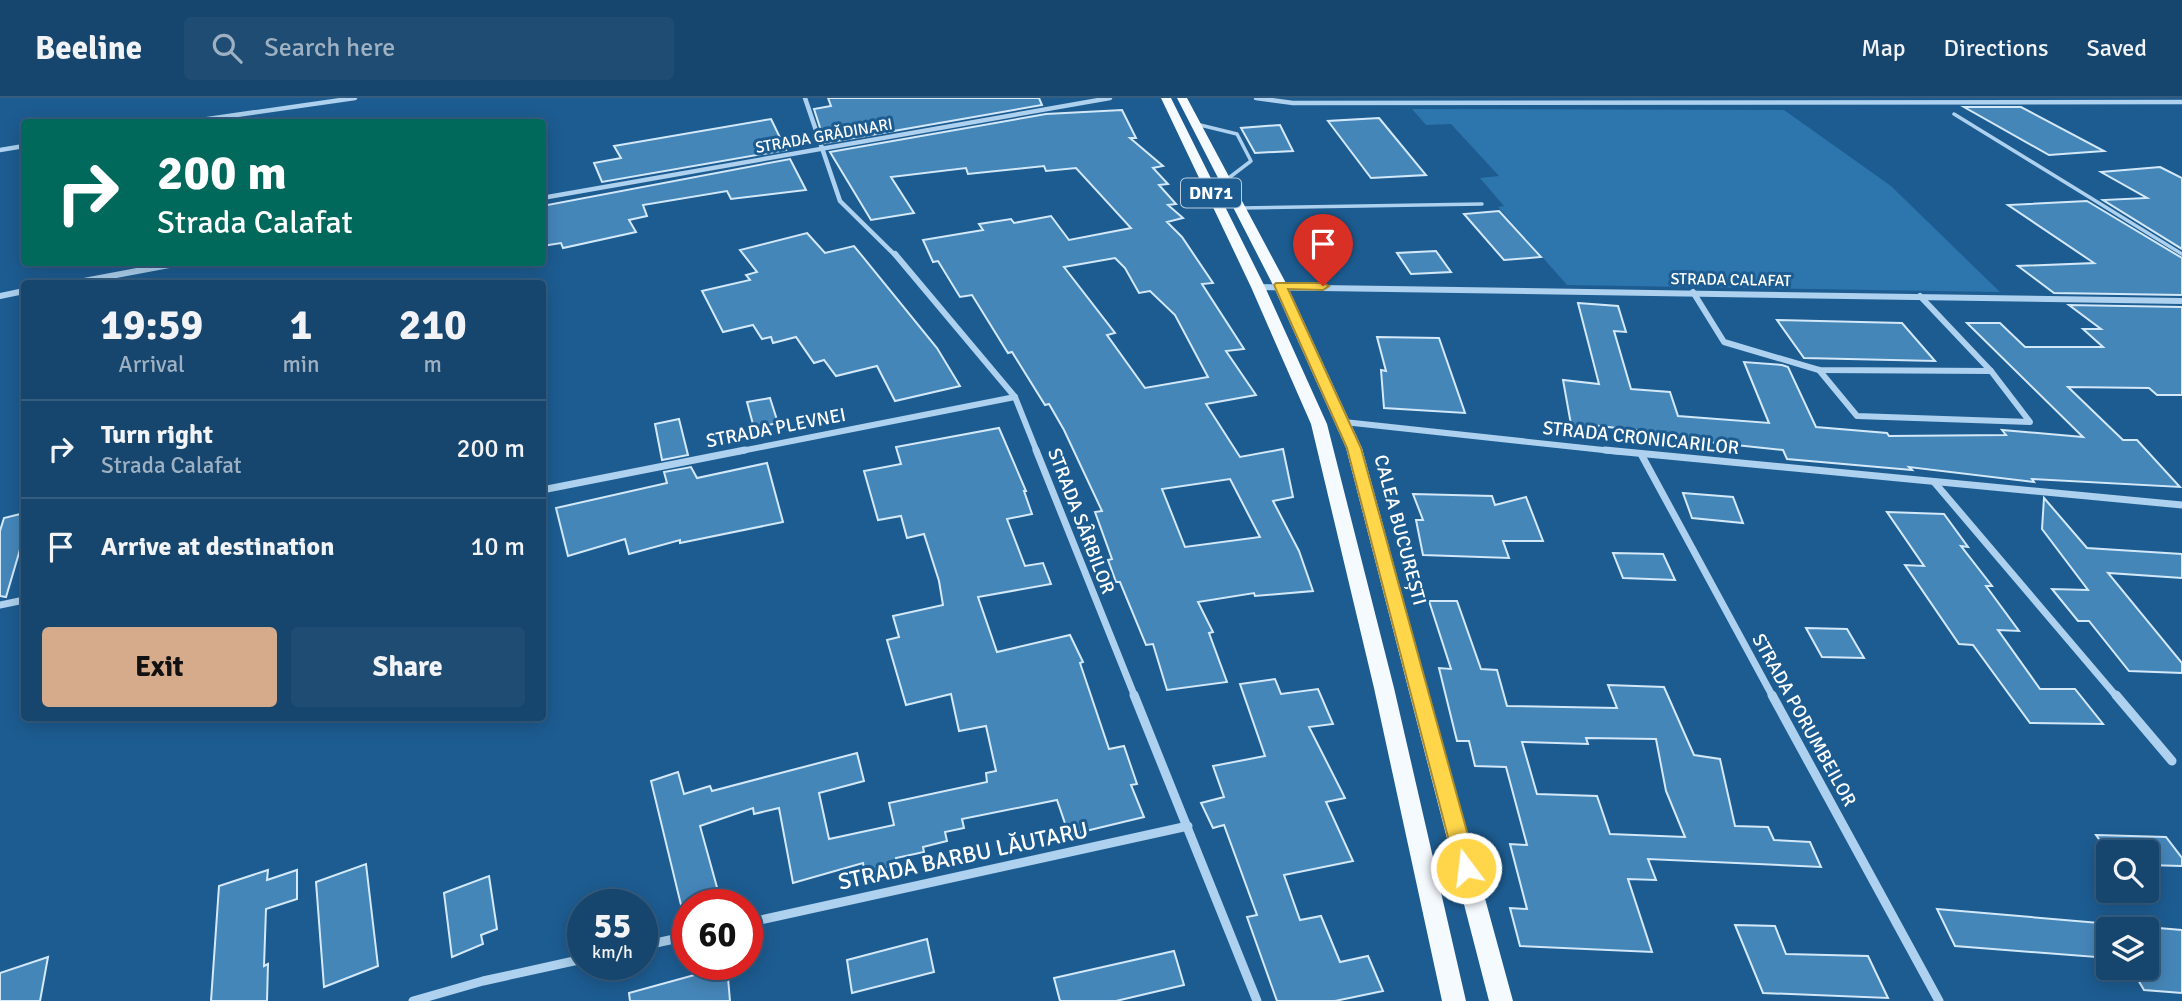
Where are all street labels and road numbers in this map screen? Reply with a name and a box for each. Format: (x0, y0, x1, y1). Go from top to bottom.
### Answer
street label: STRADA GRĂDINARI (754, 114, 894, 158)
road number: DN71 (1181, 178, 1241, 208)
street label: STRADA CALAFAT (1671, 269, 1792, 291)
street label: STRADA PLEVNEI (704, 403, 848, 453)
street label: STRADA CRONICARILOR (1542, 416, 1740, 460)
street label: STRADA SÂRBILOR (1042, 445, 1120, 597)
street label: CALEA BUCUREȘTI (1368, 452, 1432, 608)
street label: STRADA PORUMBEILOR (1747, 629, 1861, 811)
street label: STRADA BARBU LĂUTARU (835, 815, 1091, 897)

